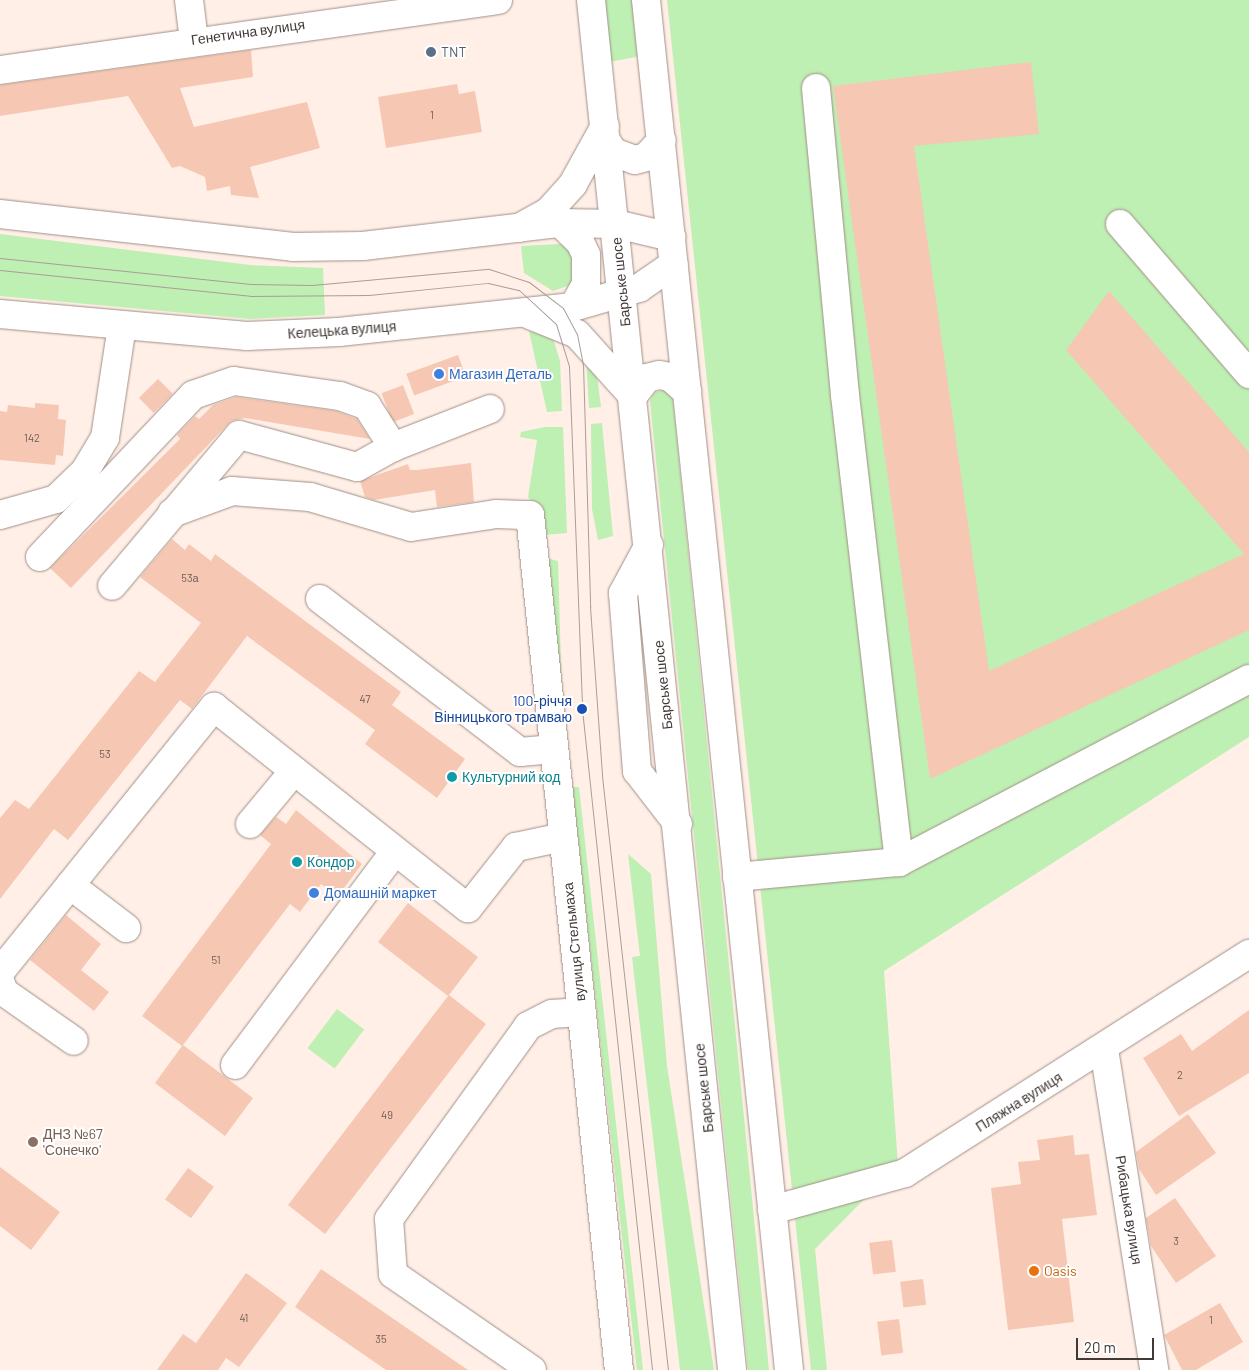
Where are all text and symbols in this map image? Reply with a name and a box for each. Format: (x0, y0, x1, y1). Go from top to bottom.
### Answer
street label: Генетична вулиця (190, 16, 306, 48)
place label: TNT (441, 44, 466, 60)
marker: TNT (425, 46, 437, 58)
house number: 1 (430, 108, 434, 122)
street label: Барське шосе (608, 237, 634, 327)
street label: Келецька вулиця (287, 318, 397, 342)
place label: Магазин Деталь (449, 366, 552, 382)
marker: Магазин Деталь (433, 368, 445, 380)
house number: 142 (24, 431, 40, 445)
house number: 53а (181, 571, 199, 585)
street label: Барське шосе (650, 640, 676, 730)
house number: 47 (360, 692, 370, 706)
place label: 100-річчя Вінницького трамваю (434, 693, 572, 726)
marker: 100-річчя Вінницького трамваю (576, 703, 588, 715)
house number: 53 (99, 747, 111, 761)
place label: Культурний код (462, 769, 561, 785)
marker: Культурний код (446, 771, 458, 783)
place label: Кондор (307, 854, 354, 870)
marker: Кондор (291, 856, 303, 868)
street label: вулиця Стельмаха (559, 882, 589, 1002)
place label: Домашній маркет (324, 885, 437, 901)
marker: Домашній маркет (308, 887, 320, 899)
house number: 51 (211, 953, 221, 967)
street label: Барське шосе (691, 1043, 717, 1133)
house number: 2 (1177, 1068, 1183, 1082)
street label: Пляжна вулиця (973, 1069, 1065, 1135)
house number: 49 (381, 1108, 393, 1122)
place label: ДНЗ №67 'Сонечко' (43, 1126, 103, 1158)
marker: ДНЗ №67 'Сонечко' (27, 1136, 39, 1148)
street label: Рибацька вулиця (1112, 1154, 1146, 1266)
house number: 3 (1173, 1234, 1179, 1248)
place label: Oasis (1044, 1263, 1077, 1279)
marker: Oasis (1028, 1265, 1040, 1277)
house number: 41 (240, 1311, 248, 1325)
house number: 1 (1209, 1313, 1213, 1327)
scale bar (1079, 1328, 1156, 1360)
house number: 35 (375, 1332, 387, 1346)
text: 20 m (1084, 1338, 1116, 1356)

